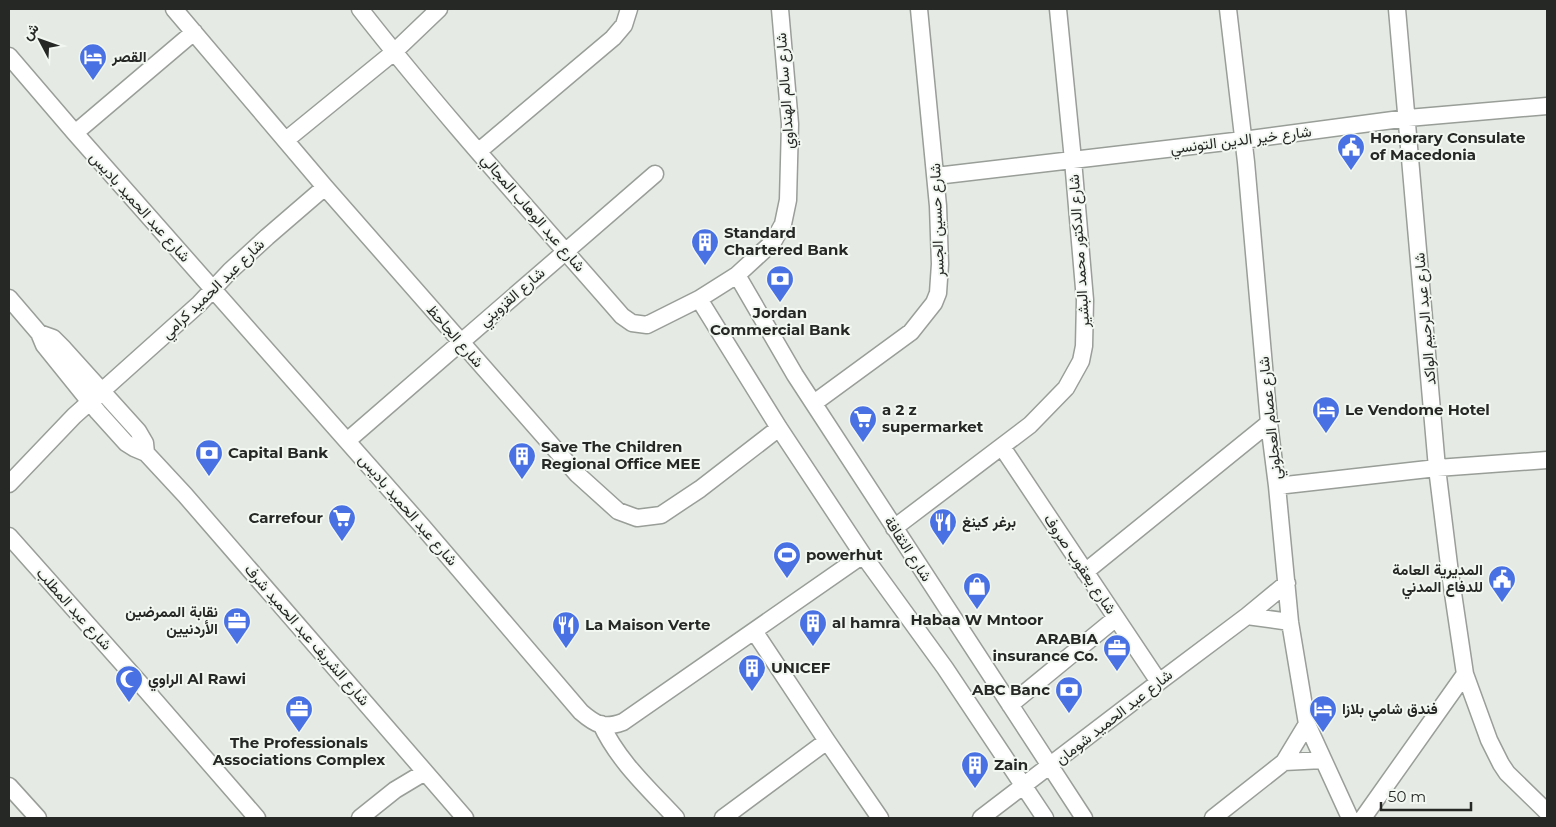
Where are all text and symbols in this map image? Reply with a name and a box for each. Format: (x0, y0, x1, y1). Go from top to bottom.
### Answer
north arrow (15, 15, 65, 65)
text: ش (18, 19, 43, 44)
street label: شارع سالم الهنداوي (771, 32, 802, 150)
hotel icon: القصر (78, 42, 108, 81)
place label: القصر (111, 47, 147, 66)
street label: شارع خير الدين التونسي (1169, 121, 1313, 162)
place label: Honorary Consulate of Macedonia (1370, 128, 1526, 164)
public building icon: Honorary Consulate of Macedonia (1336, 132, 1366, 171)
street label: شارع عبد الحميد باديس (84, 148, 195, 267)
street label: شارع عبد الوهاب المجالي (474, 150, 590, 278)
street label: شارع حسين الجسر (925, 162, 950, 278)
street label: شارع الدكتور محمد البشير (1064, 173, 1095, 329)
place label: Standard Chartered Bank (724, 223, 848, 259)
building icon: Standard Chartered Bank (690, 227, 720, 266)
street label: شارع عبد الحميد كرامي (157, 234, 271, 346)
street label: شارع عبد الرحيم الواكد (1409, 252, 1442, 386)
street label: شارع القزويني (475, 263, 551, 333)
bank icon: Jordan Commercial Bank (765, 264, 795, 303)
street label: شارع الجاحظ (421, 300, 488, 373)
place label: Jordan Commercial Bank (710, 303, 850, 339)
street label: شارع عصام العجلوني (1254, 355, 1289, 481)
hotel icon: Le Vendome Hotel (1311, 395, 1341, 434)
place label: a 2 z supermarket (882, 400, 984, 436)
place label: Le Vendome Hotel (1345, 400, 1490, 419)
supermarket icon: a 2 z supermarket (848, 404, 878, 443)
place label: Save The Children Regional Office MEE (541, 437, 700, 473)
bank icon: Capital Bank (194, 438, 224, 477)
building icon: Save The Children Regional Office MEE (507, 441, 537, 480)
place label: Capital Bank (228, 443, 328, 462)
street label: شارع عبد الحميد باديس (353, 450, 462, 571)
supermarket icon: Carrefour (327, 503, 357, 542)
restaurant icon: برغر كينغ (928, 507, 958, 546)
place label: Carrefour (248, 508, 324, 527)
street label: شارع يعقوب صروف (1038, 510, 1121, 619)
place label: برغر كينغ (962, 512, 1016, 532)
street label: شارع الثقافة (879, 513, 937, 586)
sports icon: powerhut (772, 540, 802, 579)
place label: powerhut (806, 545, 883, 564)
street label: شارع الشريف عبد الحميد شرف (239, 560, 374, 711)
place label: المديرية العامة للدفاع المدني (1392, 560, 1483, 600)
street label: شارع عبد المطلب (31, 564, 116, 655)
public building icon: المديرية العامة للدفاع المدني (1487, 564, 1517, 603)
shop icon: Habaa W Mntoor (962, 571, 992, 610)
place label: نقابة الممرضين الأردنيين (125, 602, 218, 638)
office icon: نقابة الممرضين الأردنيين (222, 606, 252, 645)
building icon: al hamra (798, 608, 828, 647)
restaurant icon: La Maison Verte (551, 610, 581, 649)
place label: Habaa W Mntoor (910, 610, 1044, 629)
place label: al hamra (832, 613, 901, 632)
place label: La Maison Verte (585, 615, 710, 634)
place label: ARABIA insurance Co. (993, 629, 1099, 665)
office icon: ARABIA insurance Co. (1102, 633, 1132, 672)
building icon: UNICEF (737, 653, 767, 692)
place label: UNICEF (771, 658, 831, 677)
mosque icon: الراوي Al Rawi (114, 664, 144, 703)
street label: شارع عبد الحميد شومان (1051, 665, 1177, 770)
place label: الراوي Al Rawi (148, 669, 246, 692)
bank icon: ABC Banc (1054, 675, 1084, 714)
place label: ABC Banc (971, 680, 1050, 699)
office icon: The Professionals Associations Complex (284, 694, 314, 733)
hotel icon: فندق شامي بلازا (1308, 694, 1338, 733)
place label: فندق شامي بلازا (1342, 699, 1438, 722)
place label: The Professionals Associations Complex (212, 733, 385, 769)
building icon: Zain (960, 750, 990, 789)
place label: Zain (994, 755, 1028, 774)
scale bar (1381, 780, 1471, 812)
text: 50 m (1388, 787, 1426, 806)

